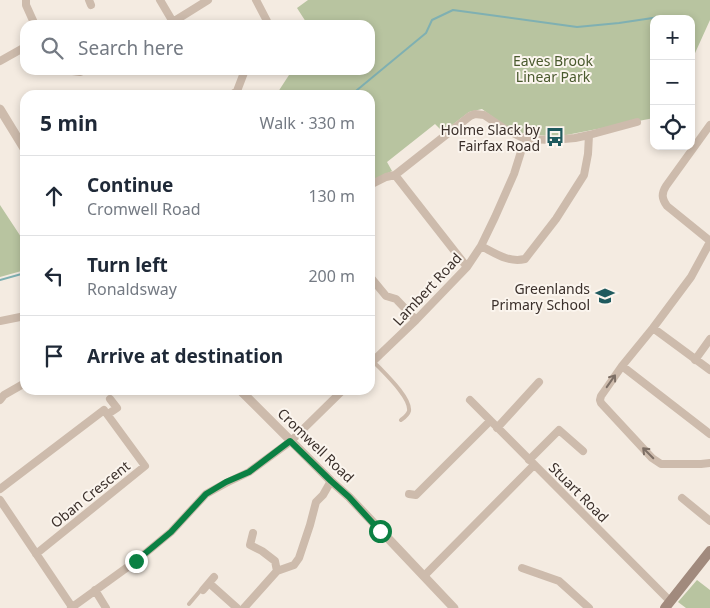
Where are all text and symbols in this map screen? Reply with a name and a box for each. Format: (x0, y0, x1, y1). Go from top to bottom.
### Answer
map controls (650, 15, 695, 150)
button: + (650, 15, 695, 60)
search box (20, 20, 375, 75)
icon: search (38, 34, 66, 62)
text: Search here (78, 35, 184, 61)
park label: Eaves Brook Linear Park (513, 51, 594, 86)
button: − (650, 60, 695, 105)
button: locate (650, 105, 695, 150)
text: 5 min (40, 109, 98, 137)
text: Walk · 330 m (260, 112, 355, 134)
place label: Holme Slack by Fairfax Road (440, 120, 541, 155)
bus stop icon: Holme Slack by Fairfax Road (544, 126, 566, 148)
text: Continue (87, 172, 173, 198)
icon: ahead (40, 182, 68, 210)
text: 130 m (308, 185, 355, 207)
text: Cromwell Road (87, 198, 201, 220)
street label: Lambert Road (388, 249, 466, 329)
text: Turn left (87, 252, 168, 278)
icon: left (40, 262, 68, 290)
text: 200 m (308, 265, 355, 287)
text: Ronaldsway (87, 278, 177, 300)
place label: Greenlands Primary School (491, 279, 590, 314)
school or university icon: Greenlands Primary School (594, 285, 616, 307)
icon: arrive (40, 342, 68, 370)
text: Arrive at destination (87, 343, 283, 369)
one-way arrow (606, 374, 616, 388)
street label: Cromwell Road (274, 404, 358, 486)
one-way arrow (642, 447, 654, 459)
street label: Oban Crescent (46, 456, 134, 532)
street label: Stuart Road (545, 458, 613, 526)
route start (369, 520, 392, 543)
route end (125, 550, 148, 573)

